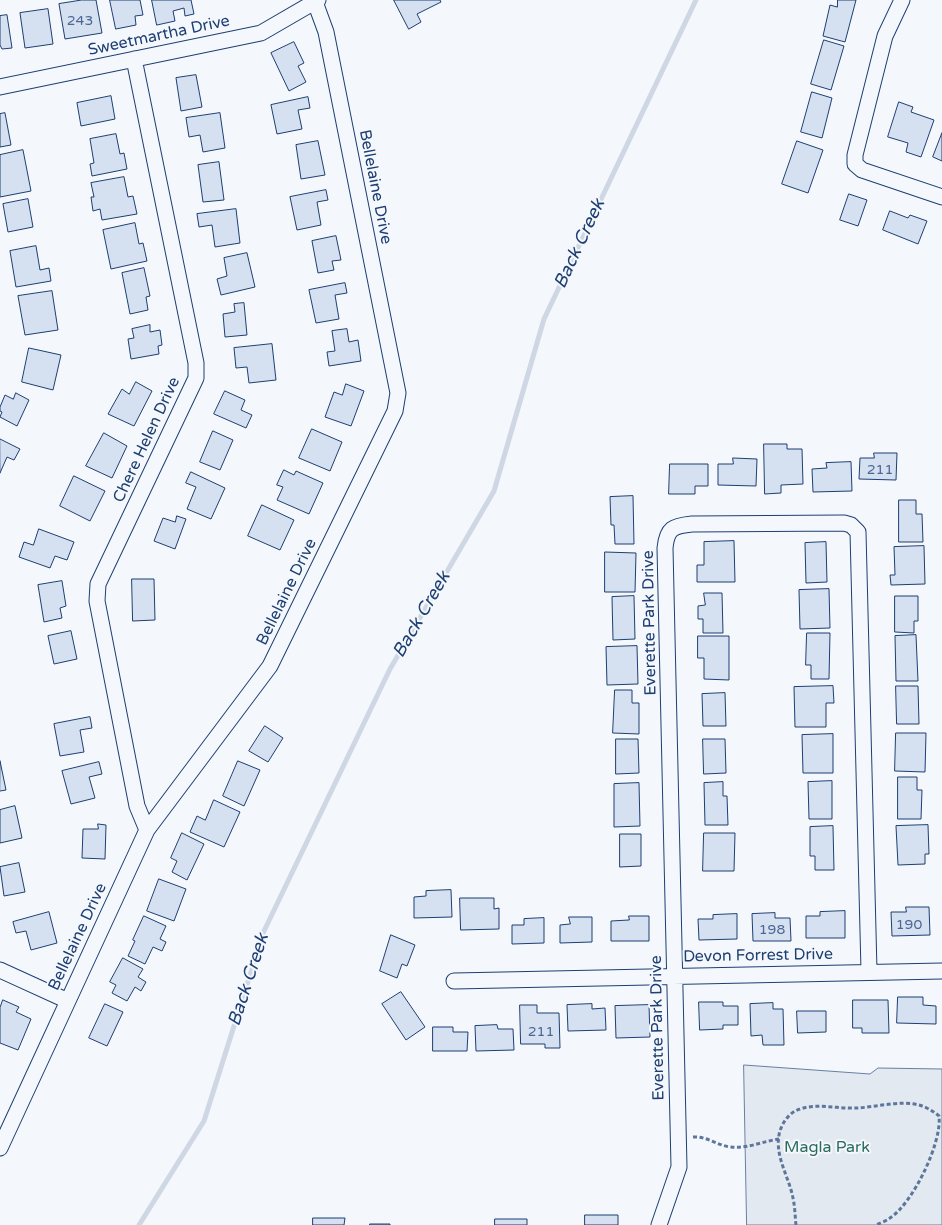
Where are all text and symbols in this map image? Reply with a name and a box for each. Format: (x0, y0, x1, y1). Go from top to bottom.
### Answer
street label: Sweetmartha Drive (86, 12, 232, 60)
house number: 243 (67, 13, 93, 29)
street label: Bellelaine Drive (354, 128, 396, 246)
water label: Back Creek (550, 196, 610, 292)
street label: Chere Helen Drive (110, 374, 184, 506)
house number: 211 (867, 462, 893, 478)
street label: Bellelaine Drive (253, 535, 321, 649)
street label: Everette Park Drive (639, 550, 661, 696)
water label: Back Creek (389, 568, 455, 662)
street label: Bellelaine Drive (45, 880, 111, 994)
house number: 190 (896, 917, 922, 933)
house number: 198 (759, 922, 785, 938)
water label: Back Creek (224, 931, 274, 1029)
street label: Devon Forrest Drive (683, 945, 833, 967)
street label: Everette Park Drive (647, 955, 669, 1101)
house number: 211 (528, 1024, 554, 1040)
park label: Magla Park (784, 1138, 870, 1158)

